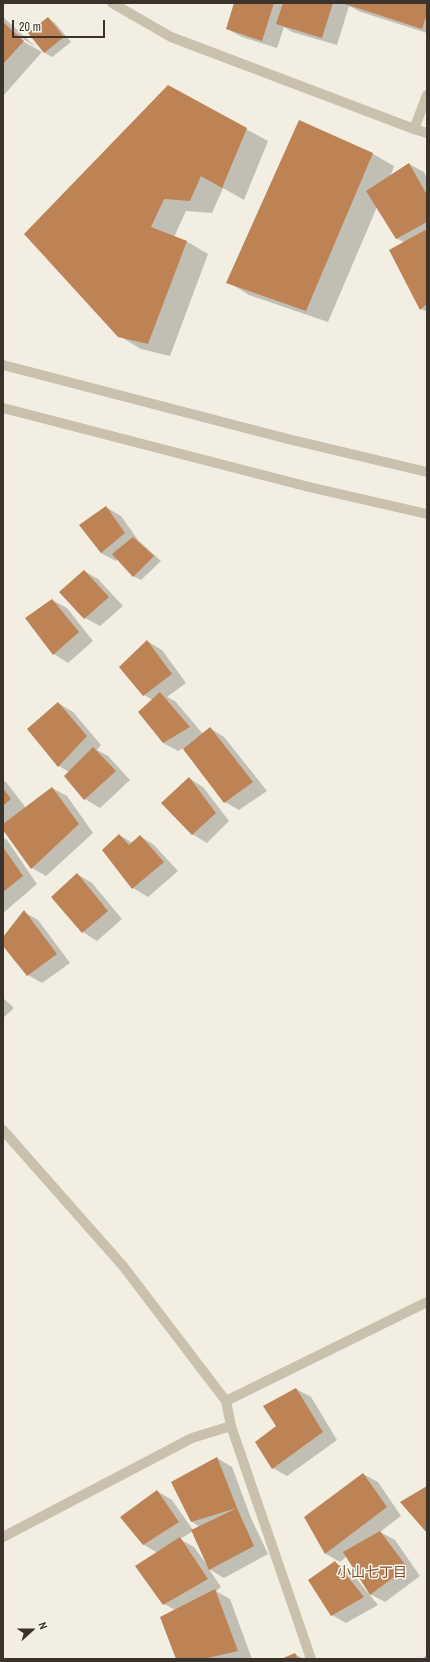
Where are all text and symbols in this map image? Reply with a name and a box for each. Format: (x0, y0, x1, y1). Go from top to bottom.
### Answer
scale bar (14, 12, 107, 38)
text: 20 m (19, 19, 41, 35)
district label: 小山七丁目 (337, 1565, 407, 1581)
north arrow (12, 1610, 52, 1650)
text: N (35, 1620, 51, 1631)

